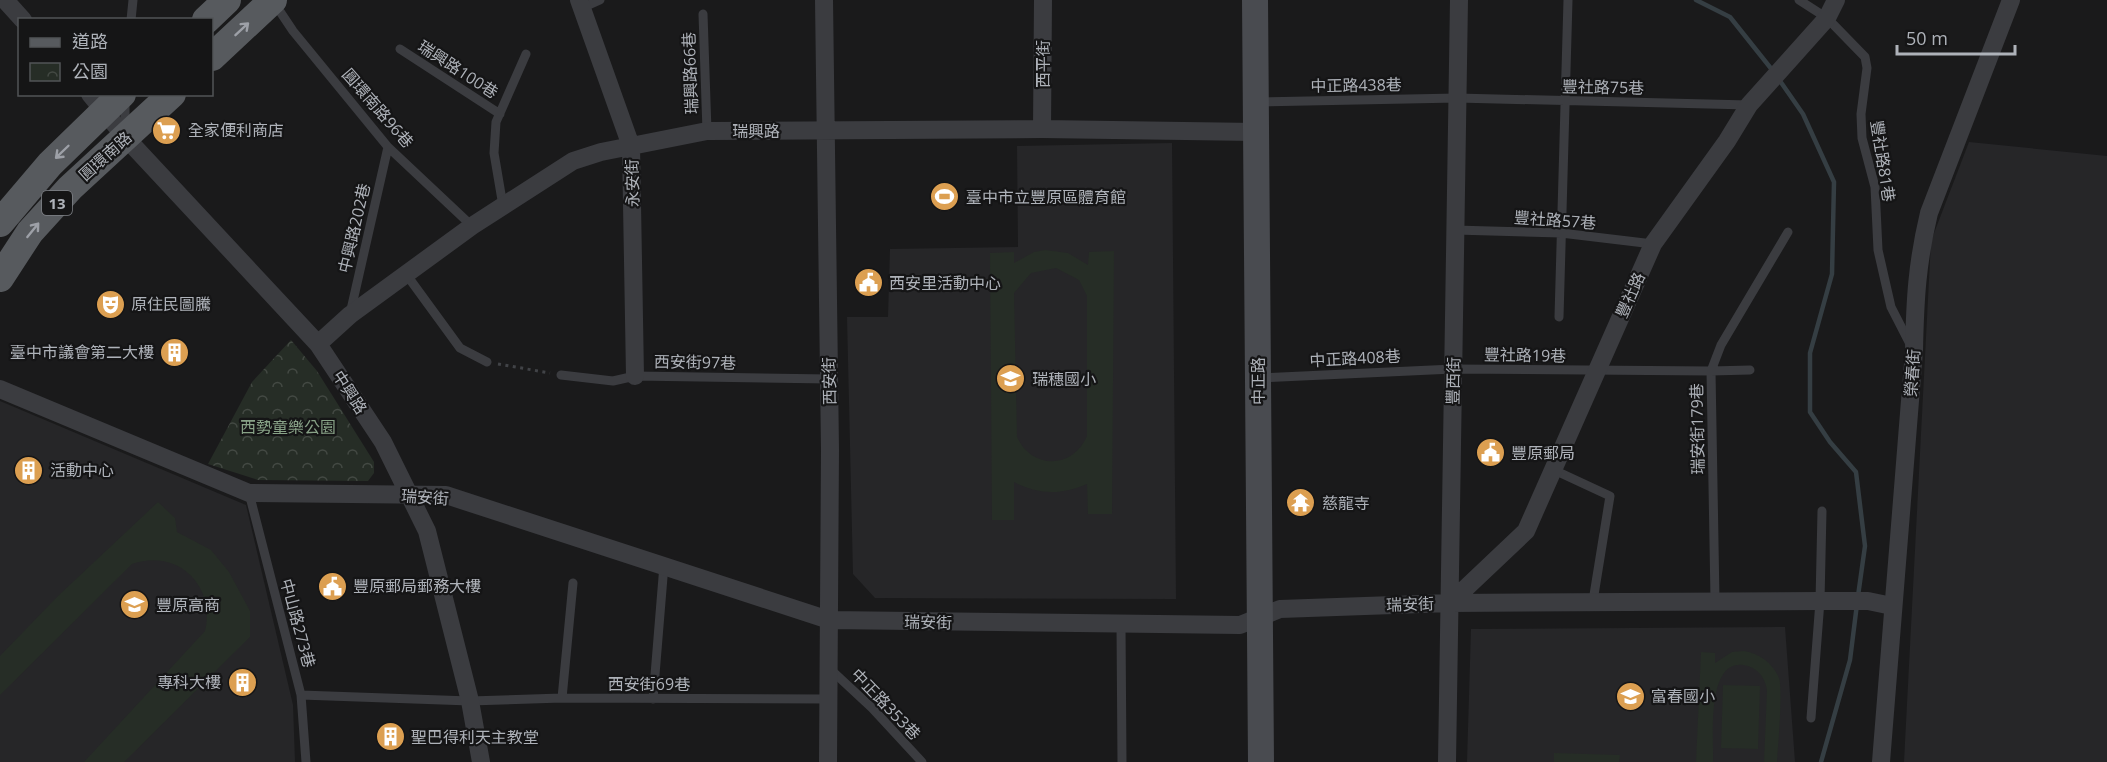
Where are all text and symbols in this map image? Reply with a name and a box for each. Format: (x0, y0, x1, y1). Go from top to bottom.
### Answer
legend (18, 18, 213, 96)
scale bar (1897, 18, 2016, 56)
one-way arrow (234, 22, 249, 36)
text: 50 m (1906, 26, 1948, 50)
text: 道路 (72, 29, 108, 53)
street label: 瑞興路66巷 (678, 31, 702, 115)
street label: 瑞興路100巷 (414, 35, 502, 103)
street label: 西平街 (1032, 40, 1054, 88)
text: 公園 (72, 59, 108, 83)
street label: 圓環南路96巷 (337, 64, 419, 152)
street label: 中正路438巷 (1310, 73, 1402, 97)
street label: 豐社路75巷 (1562, 75, 1644, 99)
supermarket icon: 全家便利商店 (151, 114, 183, 146)
place label: 全家便利商店 (188, 119, 284, 141)
street label: 豐社路81巷 (1866, 119, 1900, 203)
street label: 瑞興路 (732, 120, 780, 142)
street label: 圓環南路 (74, 126, 136, 186)
one-way arrow (55, 144, 70, 159)
street label: 永安街 (621, 159, 643, 207)
street label: 中興路202巷 (333, 181, 375, 275)
sports icon: 臺中市立豐原區體育館 (929, 181, 961, 213)
place label: 臺中市立豐原區體育館 (966, 186, 1126, 208)
road number: 13 (42, 191, 72, 215)
street label: 豐社路57巷 (1513, 206, 1597, 234)
one-way arrow (26, 223, 40, 238)
public building icon: 西安里活動中心 (852, 267, 884, 299)
street label: 豐社路 (1610, 269, 1650, 321)
place label: 西安里活動中心 (889, 272, 1001, 294)
theatre icon: 原住民圖騰 (94, 288, 126, 320)
place label: 原住民圖騰 (131, 293, 211, 315)
building icon: 臺中市議會第二大樓 (159, 336, 191, 368)
place label: 臺中市議會第二大樓 (10, 341, 154, 363)
street label: 豐社路19巷 (1484, 343, 1566, 367)
street label: 中正路408巷 (1309, 345, 1401, 371)
street label: 榮春街 (1899, 348, 1925, 398)
street label: 西安街97巷 (654, 350, 736, 374)
street label: 西安街 (818, 357, 840, 405)
street label: 中正路 (1247, 357, 1269, 405)
street label: 豐西街 (1442, 357, 1464, 405)
school or university icon: 瑞穗國小 (995, 363, 1027, 395)
street label: 中興路 (328, 366, 372, 418)
place label: 瑞穗國小 (1032, 368, 1096, 390)
street label: 瑞安街179巷 (1685, 383, 1709, 475)
park label: 西勢童樂公園 (240, 416, 336, 438)
public building icon: 豐原郵局 (1474, 437, 1506, 469)
place label: 豐原郵局 (1511, 442, 1575, 464)
building icon: 活動中心 (13, 454, 45, 486)
place label: 活動中心 (50, 459, 114, 481)
street label: 瑞安街 (400, 484, 450, 510)
temple icon: 慈龍寺 (1285, 487, 1317, 519)
place label: 慈龍寺 (1322, 492, 1370, 514)
public building icon: 豐原郵局郵務大樓 (316, 570, 348, 602)
place label: 豐原郵局郵務大樓 (353, 575, 481, 597)
street label: 中山路273巷 (276, 576, 320, 670)
school or university icon: 豐原高商 (119, 589, 151, 621)
street label: 瑞安街 (1386, 592, 1434, 616)
place label: 豐原高商 (156, 594, 220, 616)
street label: 瑞安街 (904, 611, 952, 633)
street label: 中正路353巷 (846, 663, 926, 745)
building icon: 專科大樓 (226, 666, 258, 698)
place label: 專科大樓 (157, 671, 221, 693)
street label: 西安街69巷 (608, 673, 690, 695)
school or university icon: 富春國小 (1614, 680, 1646, 712)
place label: 富春國小 (1651, 685, 1715, 707)
building icon: 聖巴得利天主教堂 (374, 721, 406, 753)
place label: 聖巴得利天主教堂 (411, 726, 539, 748)

